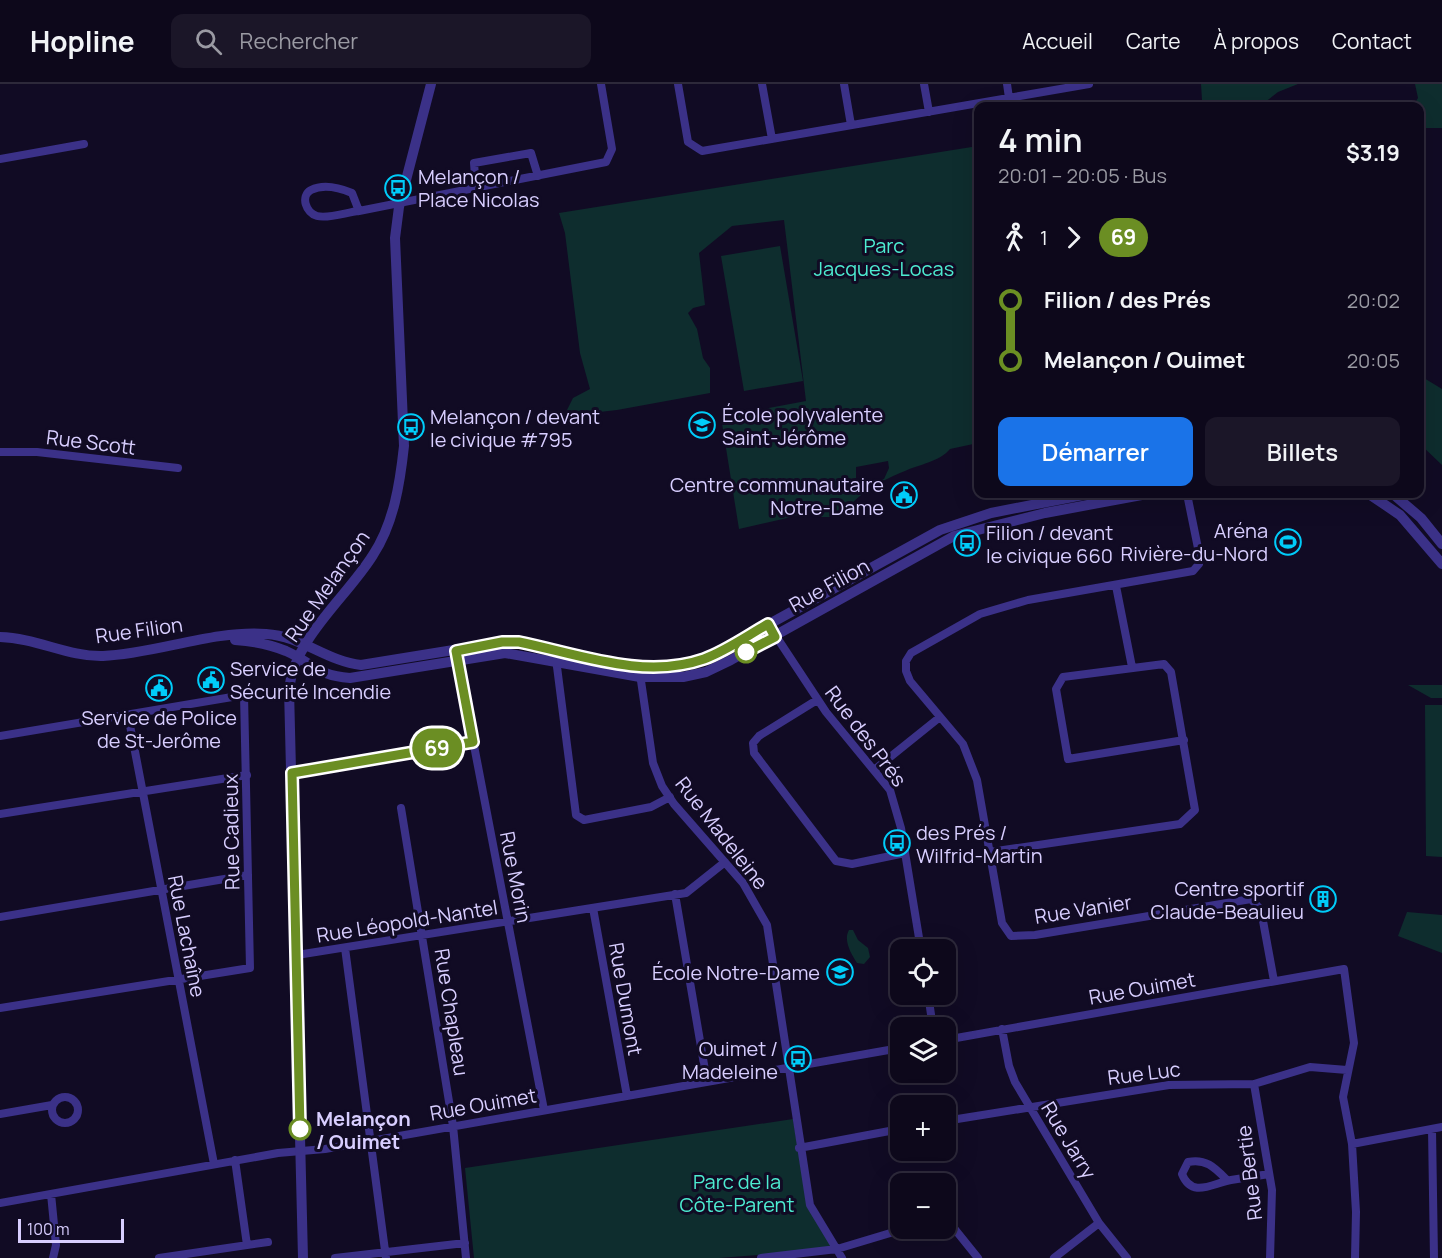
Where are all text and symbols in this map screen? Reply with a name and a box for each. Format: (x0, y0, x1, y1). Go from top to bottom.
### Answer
search box (171, 14, 591, 68)
text: Hopline (30, 22, 135, 60)
icon: search (192, 25, 225, 58)
text: Rechercher (240, 26, 358, 56)
text: Accueil (1022, 27, 1093, 55)
text: Carte (1126, 27, 1180, 55)
text: À propos (1213, 27, 1299, 55)
text: Contact (1332, 27, 1412, 55)
text: 4 min (998, 117, 1083, 162)
text: $3.19 (1346, 138, 1400, 168)
text: 20:01 – 20:05 · Bus (998, 162, 1167, 189)
place label: Melançon / Place Nicolas (418, 163, 540, 213)
bus stop icon: Melançon / Place Nicolas (383, 173, 413, 203)
icon: walk (998, 221, 1031, 254)
icon: forward (1057, 221, 1090, 254)
text: 69 (1111, 223, 1136, 251)
text: 1 (1040, 224, 1048, 251)
park label: Parc Jacques-Locas (814, 232, 954, 282)
text: Filion / des Prés (1044, 285, 1211, 315)
text: 20:02 (1347, 287, 1400, 314)
text: Melançon / Ouimet (1044, 345, 1245, 375)
text: 20:05 (1347, 347, 1400, 374)
place label: École polyvalente Saint-Jérôme (722, 401, 883, 451)
place label: Melançon / devant le civique #795 (430, 403, 600, 453)
school or university icon: École polyvalente Saint-Jérôme (687, 410, 717, 440)
bus stop icon: Melançon / devant le civique #795 (396, 412, 426, 442)
button: Démarrer (998, 417, 1193, 486)
button: Billets (1205, 417, 1400, 486)
street label: Rue Scott (45, 423, 137, 461)
place label: Centre communautaire Notre-Dame (670, 471, 884, 521)
public building icon: Centre communautaire Notre-Dame (889, 480, 919, 510)
place label: Aréna Rivière-du-Nord (1121, 517, 1268, 567)
place label: Filion / devant le civique 660 (986, 519, 1113, 569)
street label: Rue Melançon (278, 525, 376, 647)
sports icon: Aréna Rivière-du-Nord (1273, 527, 1303, 557)
bus stop icon: Filion / devant le civique 660 (952, 528, 982, 558)
street label: Rue Filion (784, 552, 874, 618)
street label: Rue Filion (94, 611, 184, 649)
unlabelled marker (735, 641, 757, 663)
place label: Service de Sécurité Incendie (230, 655, 391, 705)
public building icon: Service de Sécurité Incendie (196, 665, 226, 695)
public building icon: Service de Police de St-Jerôme (144, 673, 174, 703)
street label: Rue des Prés (819, 680, 913, 792)
place label: Service de Police de St-Jerôme (81, 704, 237, 754)
line badge: 69 (410, 728, 464, 768)
text: 69 (424, 734, 450, 762)
street label: Rue Madeleine (669, 771, 775, 895)
street label: Rue Cadieux (216, 773, 246, 890)
place label: des Prés / Wilfrid-Martin (916, 819, 1043, 869)
bus stop icon: des Prés / Wilfrid-Martin (882, 828, 912, 858)
street label: Rue Morin (494, 829, 538, 925)
street label: Rue Lachaîne (162, 873, 212, 999)
place label: Centre sportif Claude-Beaulieu (1150, 875, 1304, 925)
building icon: Centre sportif Claude-Beaulieu (1308, 884, 1338, 914)
street label: Rue Vanier (1033, 888, 1133, 930)
street label: Rue Léopold-Nantel (314, 893, 500, 949)
map controls (890, 939, 956, 1239)
button: locate (890, 939, 956, 1005)
street label: Rue Dumont (603, 940, 649, 1058)
street label: Rue Chapleau (429, 946, 475, 1078)
school or university icon: École Notre-Dame (825, 957, 855, 987)
place label: École Notre-Dame (652, 959, 820, 986)
street label: Rue Ouimet (1087, 965, 1197, 1011)
button: layers (890, 1017, 956, 1083)
place label: Ouimet / Madeleine (682, 1035, 778, 1085)
bus stop icon: Ouimet / Madeleine (783, 1044, 813, 1074)
street label: Rue Luc (1106, 1055, 1182, 1091)
street label: Rue Ouimet (428, 1081, 538, 1127)
button: + (890, 1095, 956, 1161)
street label: Rue Jarry (1035, 1096, 1103, 1184)
place label: Melançon / Ouimet (316, 1105, 411, 1155)
marker: Melançon / Ouimet (289, 1118, 311, 1140)
street label: Rue Bertie (1230, 1124, 1268, 1222)
park label: Parc de la Côte-Parent (680, 1168, 794, 1218)
button: − (890, 1173, 956, 1239)
scale bar (18, 1216, 124, 1244)
text: 100 m (27, 1218, 70, 1240)

